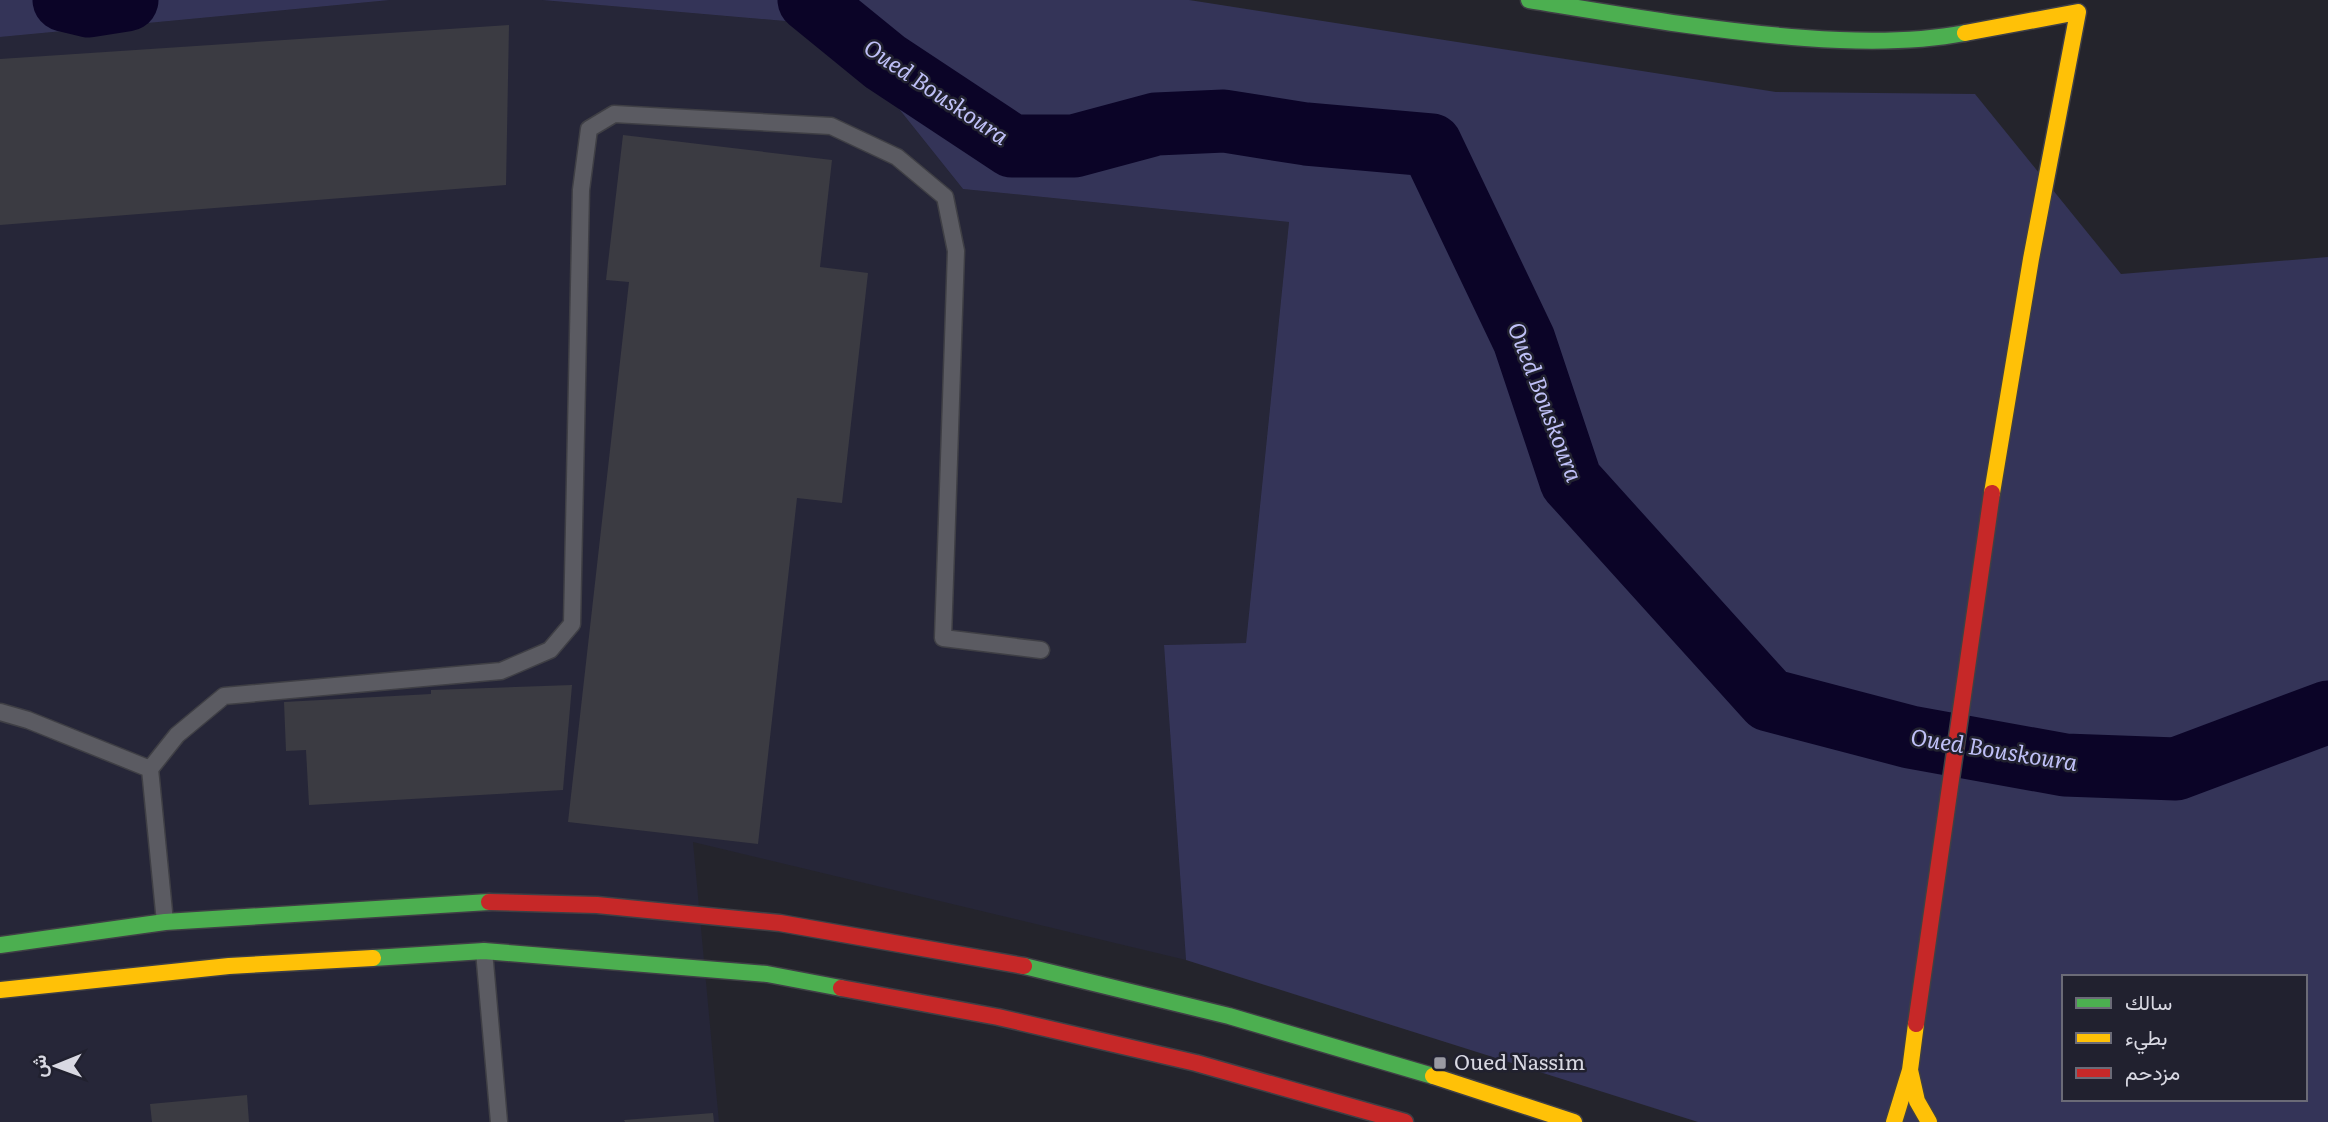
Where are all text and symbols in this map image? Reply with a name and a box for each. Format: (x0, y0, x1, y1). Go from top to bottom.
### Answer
water label: Oued Bouskoura (858, 29, 1016, 152)
water label: Oued Bouskoura (1501, 317, 1593, 486)
water label: Oued Bouskoura (1908, 718, 2080, 778)
legend (2062, 975, 2307, 1101)
text: سالك (2125, 985, 2172, 1016)
text: بطيء (2125, 1020, 2168, 1055)
north arrow (21, 1031, 91, 1101)
place label: Oued Nassim (1454, 1045, 1585, 1076)
text: ش (24, 1054, 52, 1078)
marker: Oued Nassim (1432, 1055, 1448, 1071)
text: مزدحم (2125, 1055, 2180, 1087)

